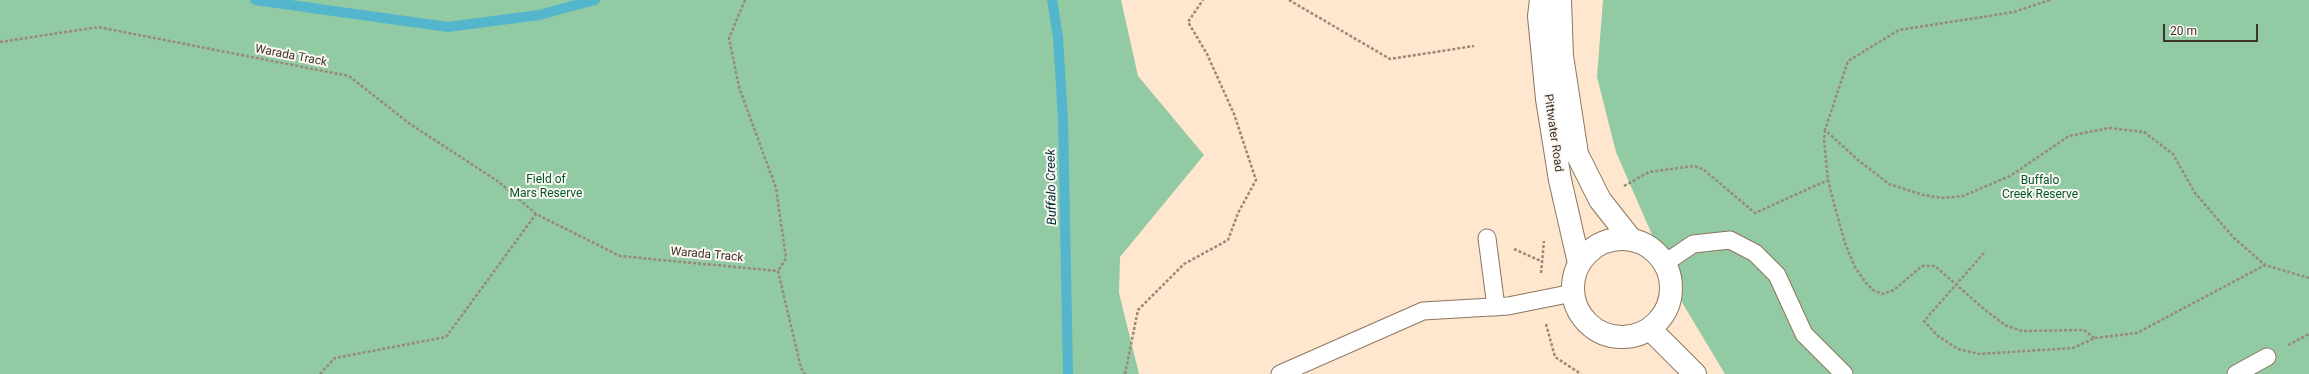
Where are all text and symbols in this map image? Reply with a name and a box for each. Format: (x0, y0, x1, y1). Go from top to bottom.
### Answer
scale bar (2165, 16, 2260, 42)
text: 20 m (2170, 24, 2197, 38)
street label: Warada Track (254, 42, 328, 70)
street label: Pittwater Road (1540, 93, 1566, 173)
water label: Buffalo Creek (1044, 149, 1060, 225)
park label: Field of Mars Reserve (510, 173, 582, 201)
park label: Buffalo Creek Reserve (2002, 174, 2078, 202)
street label: Warada Track (670, 245, 744, 265)

